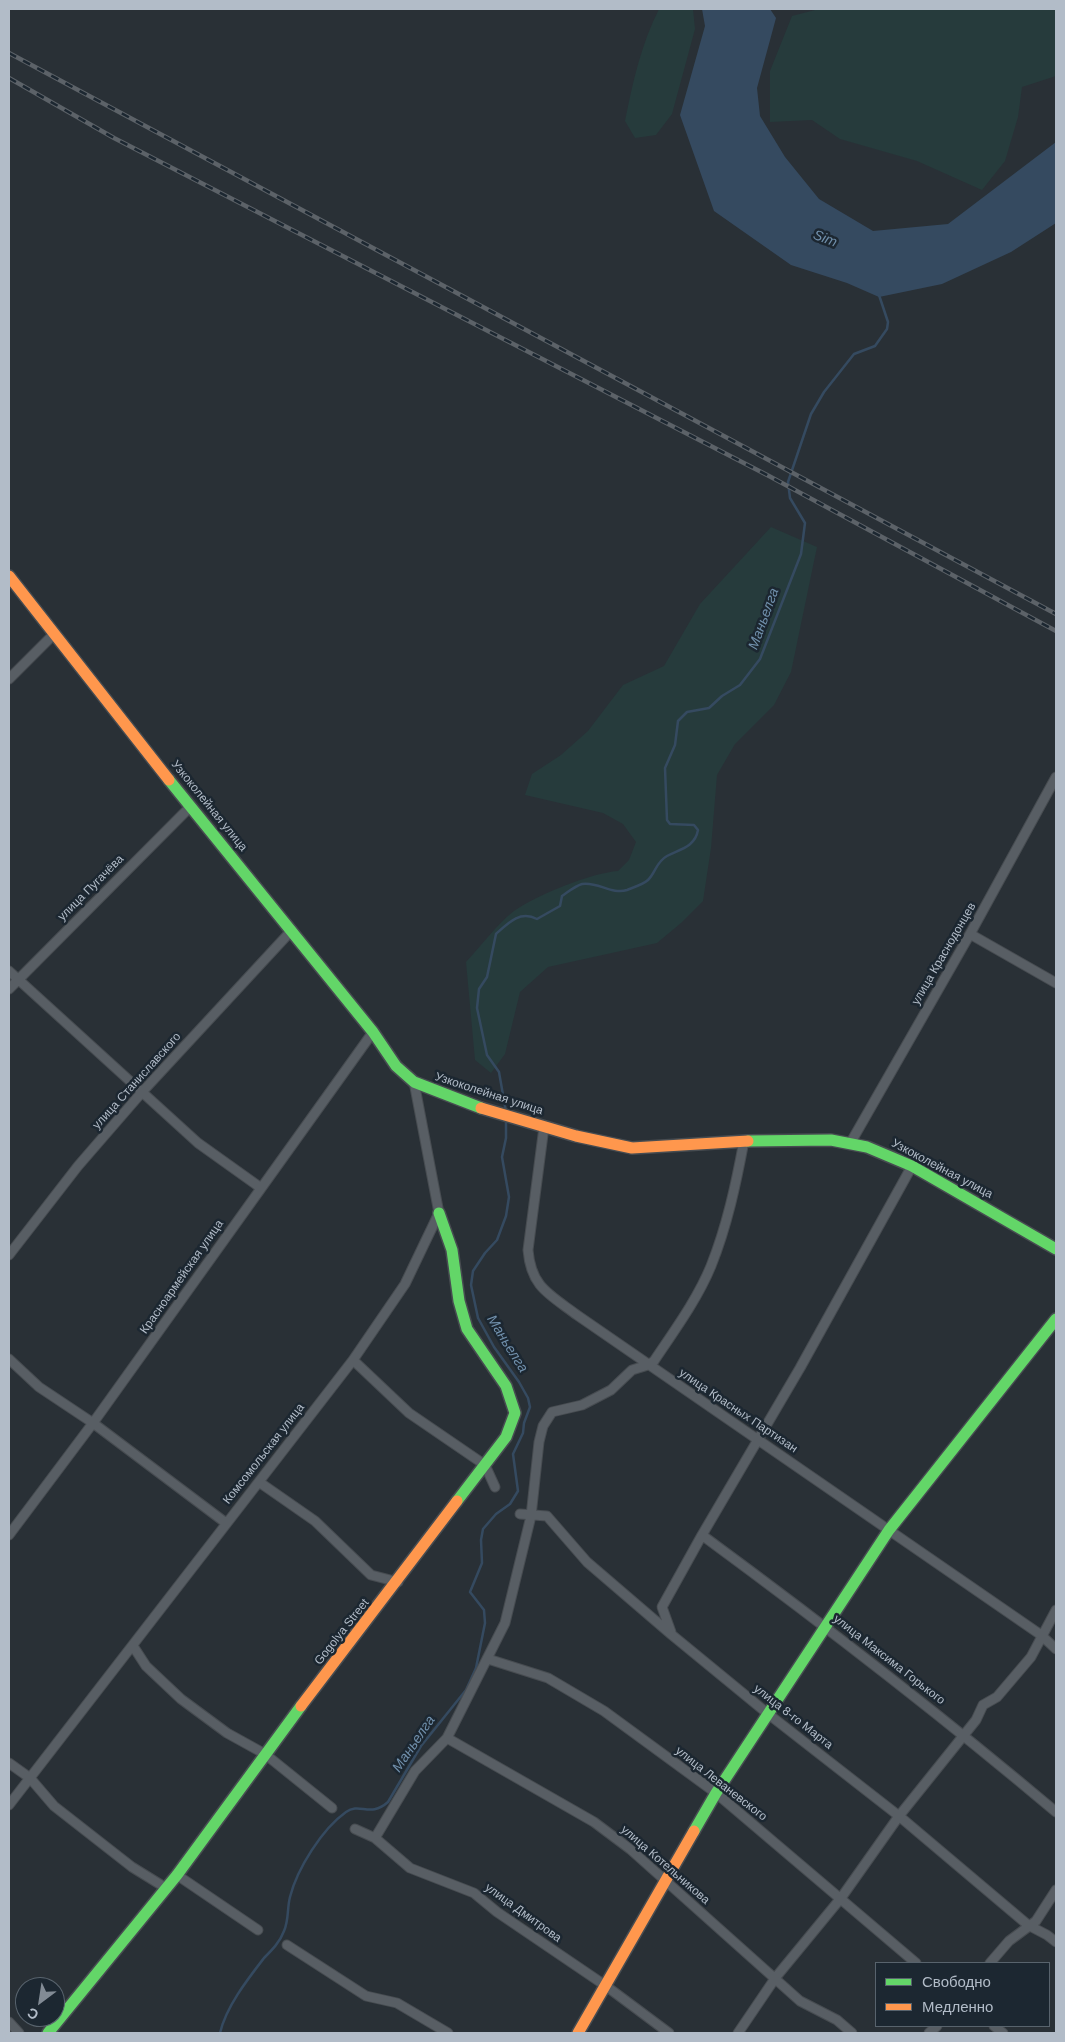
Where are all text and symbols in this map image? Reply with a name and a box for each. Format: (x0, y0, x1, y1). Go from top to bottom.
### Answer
water label: Sim (811, 227, 839, 251)
water label: Маньелга (745, 586, 783, 652)
street label: Узкоколейная улица (168, 758, 250, 854)
street label: улица Пугачёва (55, 852, 127, 924)
street label: улица Краснодонцев (909, 900, 979, 1008)
street label: улица Станиславского (90, 1030, 184, 1132)
street label: Узкоколейная улица (433, 1070, 545, 1118)
street label: Узкоколейная улица (889, 1136, 995, 1202)
street label: Красноармейская улица (137, 1217, 227, 1337)
water label: Маньелга (483, 1312, 531, 1376)
street label: улица Красных Партизан (676, 1366, 800, 1456)
street label: Комсомольская улица (220, 1401, 308, 1507)
street label: Gogolya Street (312, 1596, 372, 1668)
street label: улица Максима Горького (830, 1612, 948, 1708)
street label: улица 8-го Марта (751, 1682, 835, 1752)
water label: Маньелга (389, 1713, 439, 1775)
street label: улица Леваневского (672, 1744, 770, 1824)
street label: улица Котельникова (618, 1823, 712, 1907)
street label: улица Дмитрова (482, 1880, 564, 1946)
legend (875, 1962, 1050, 2027)
text: Свободно (922, 1973, 991, 1990)
north arrow (15, 1977, 65, 2027)
text: Медленно (922, 1998, 993, 2015)
text: С (24, 2005, 41, 2023)

